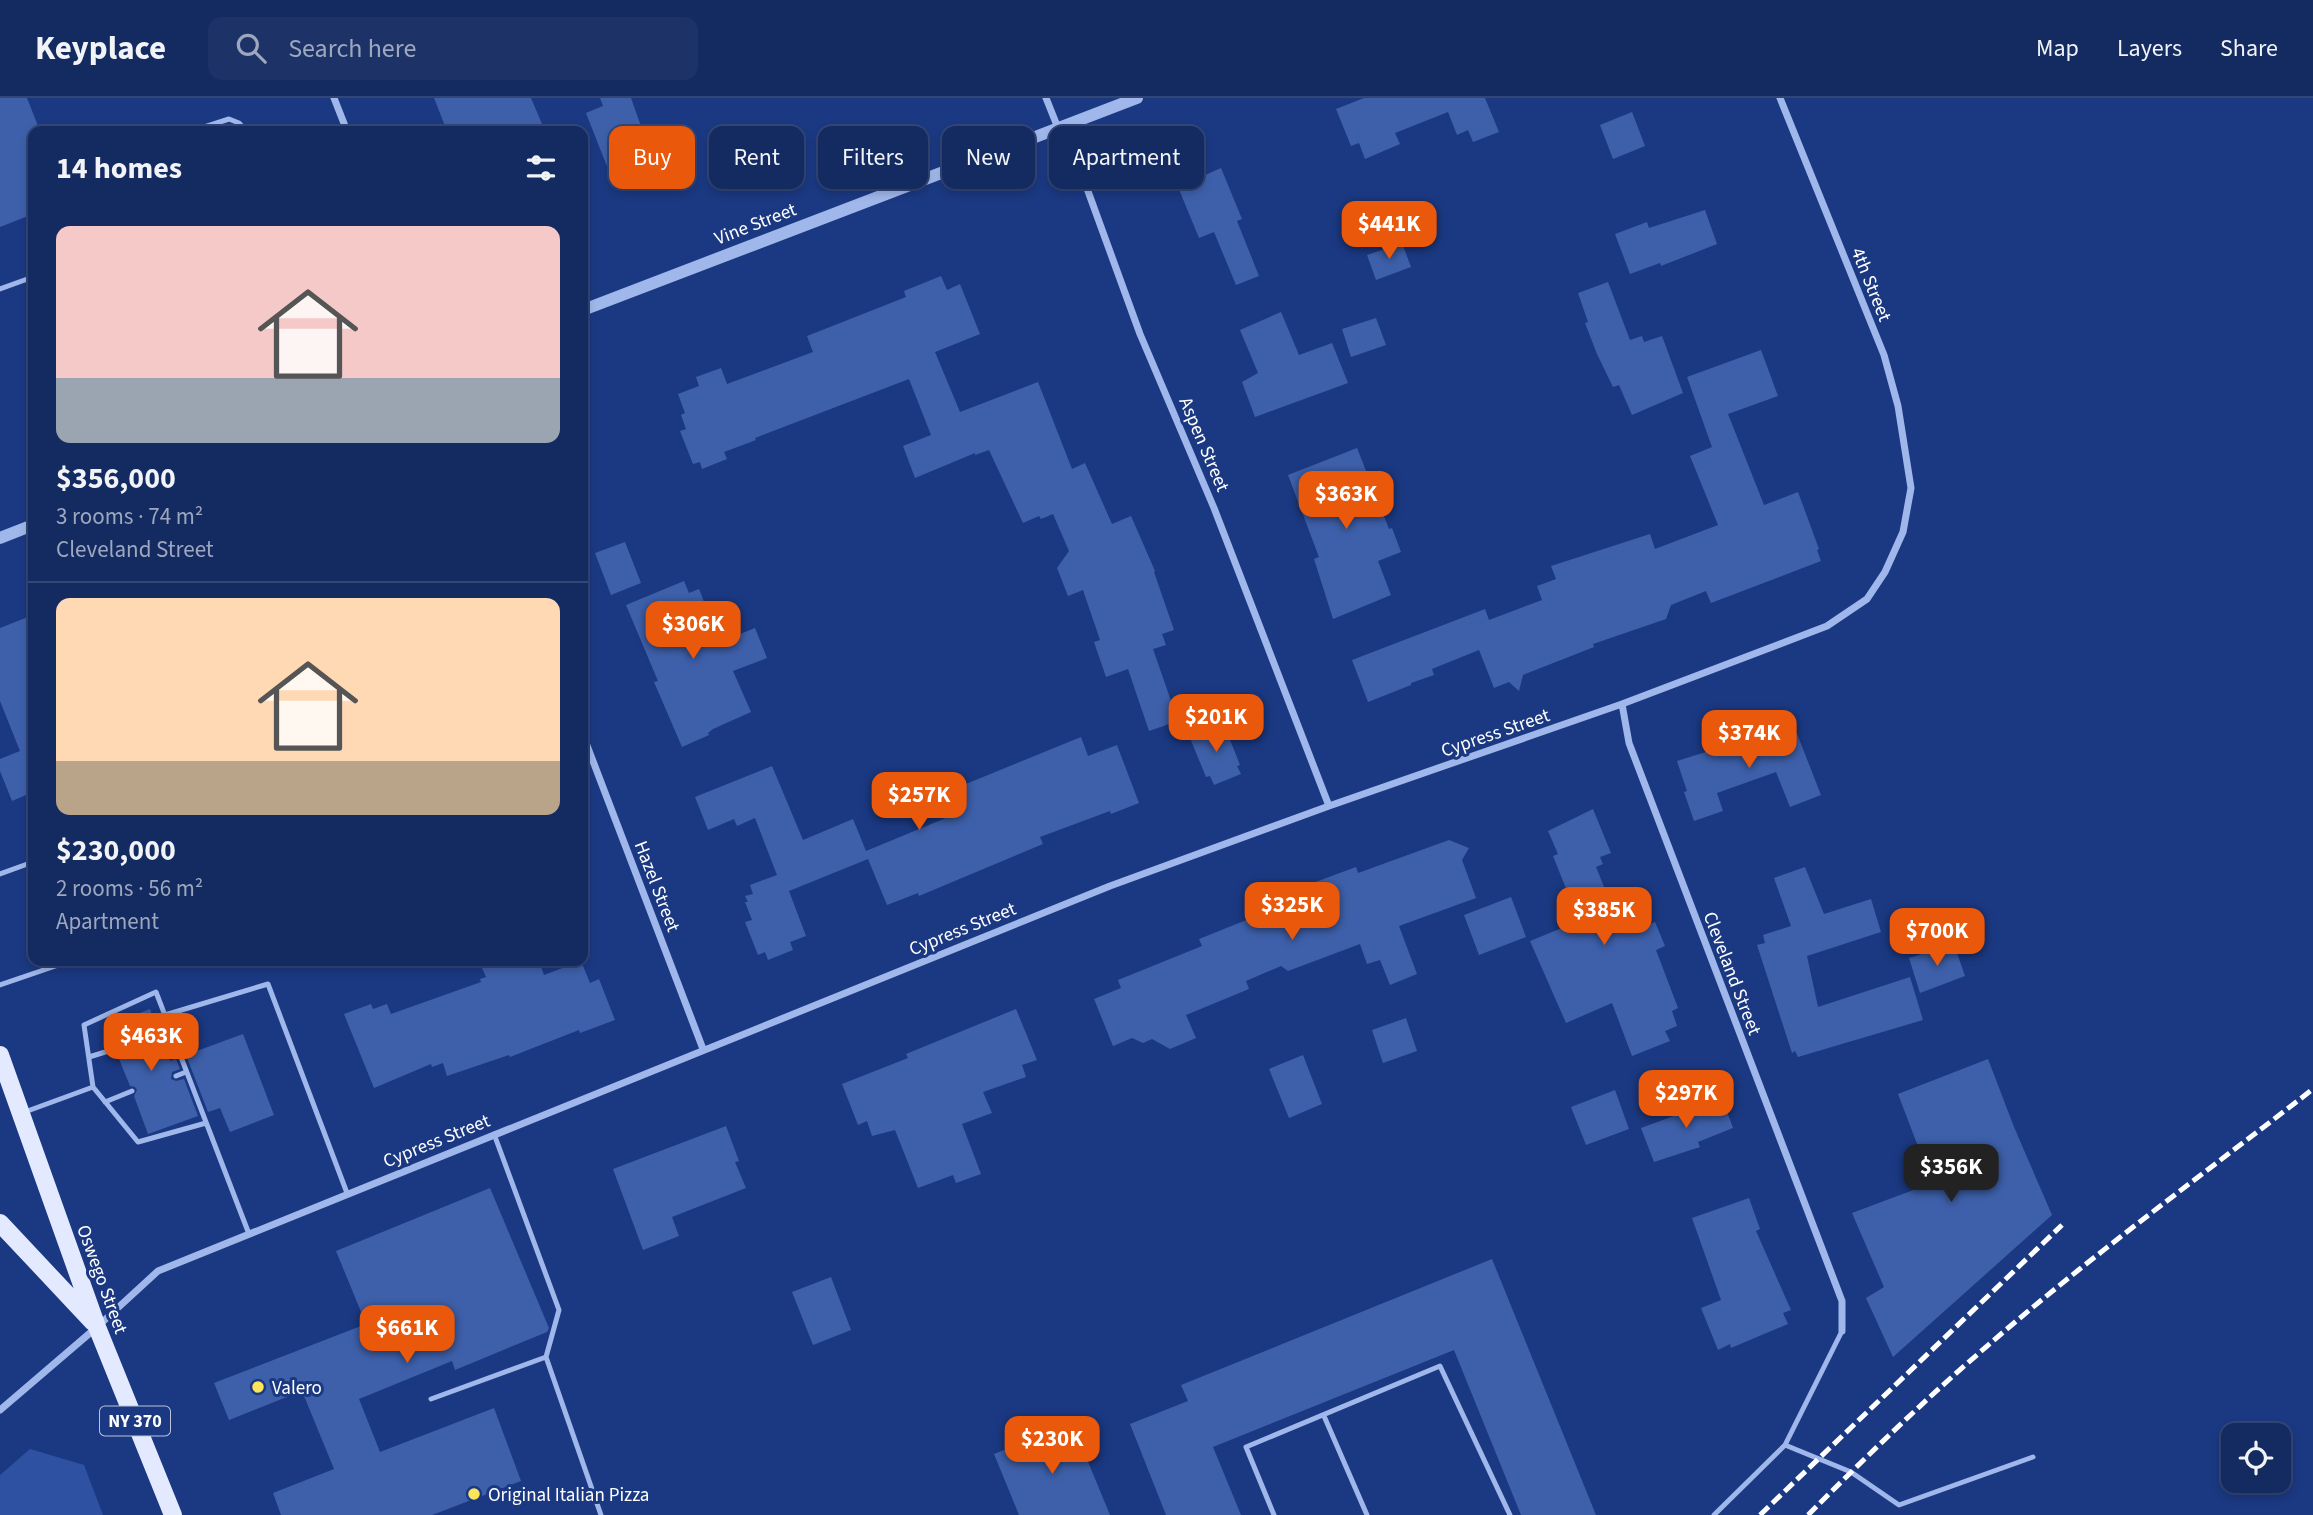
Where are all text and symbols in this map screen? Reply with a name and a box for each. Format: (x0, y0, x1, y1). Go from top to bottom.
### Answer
search box (208, 17, 698, 80)
text: Keyplace (35, 25, 166, 72)
icon: search (232, 29, 270, 67)
text: Search here (288, 30, 416, 67)
text: Map (2036, 31, 2079, 66)
text: Layers (2117, 31, 2182, 66)
text: Share (2220, 31, 2278, 66)
chip: Buy (609, 126, 695, 189)
chip: Rent (709, 126, 804, 189)
chip: Filters (818, 126, 928, 189)
chip: New (942, 126, 1035, 189)
chip: Apartment (1049, 126, 1204, 189)
text: 14 homes (56, 147, 182, 190)
icon: filters (522, 149, 560, 187)
street label: Vine Street (711, 196, 801, 252)
pin: $441K (1340, 202, 1438, 261)
text: $441K (1358, 207, 1420, 240)
street label: 4th Street (1844, 244, 1898, 326)
icon: home (245, 271, 371, 397)
street label: Aspen Street (1172, 393, 1236, 497)
text: $356,000 (56, 457, 176, 500)
pin: $363K (1297, 472, 1395, 531)
text: $363K (1315, 477, 1377, 510)
text: 3 rooms · 74 m² (56, 500, 203, 533)
text: Cleveland Street (56, 533, 214, 566)
pin: $306K (644, 602, 742, 661)
text: $306K (662, 607, 724, 640)
icon: home (245, 643, 371, 769)
pin: $201K (1167, 694, 1265, 754)
text: $201K (1185, 700, 1247, 733)
street label: Cypress Street (1438, 702, 1554, 765)
pin: $374K (1700, 710, 1798, 770)
text: $374K (1718, 716, 1780, 749)
pin: $257K (870, 772, 968, 832)
text: $257K (888, 778, 950, 811)
text: $230,000 (56, 829, 176, 872)
street label: Hazel Street (627, 837, 687, 936)
text: 2 rooms · 56 m² (56, 872, 203, 905)
pin: $325K (1243, 882, 1341, 942)
text: $325K (1261, 888, 1323, 921)
pin: $385K (1555, 888, 1653, 947)
text: $385K (1573, 893, 1635, 926)
street label: Cypress Street (905, 895, 1021, 963)
text: Apartment (56, 905, 159, 938)
street label: Cleveland Street (1696, 908, 1768, 1040)
pin: $700K (1888, 908, 1986, 968)
text: $700K (1906, 914, 1968, 947)
pin: $463K (102, 1014, 200, 1073)
text: $463K (120, 1019, 182, 1052)
pin: $297K (1637, 1070, 1735, 1130)
text: $297K (1655, 1076, 1717, 1109)
street label: Cypress Street (379, 1107, 495, 1175)
pin: $356K (1902, 1144, 2000, 1204)
text: $356K (1920, 1150, 1982, 1183)
street label: Oswego Street (69, 1221, 134, 1338)
pin: $661K (358, 1306, 456, 1365)
text: $661K (376, 1311, 438, 1344)
place label: Valero (272, 1375, 322, 1402)
marker: Valero (250, 1379, 266, 1395)
road number: NY 370 (100, 1406, 170, 1436)
pin: $230K (1003, 1416, 1101, 1476)
text: $230K (1021, 1422, 1083, 1455)
map controls (2221, 1423, 2291, 1493)
button: locate (2221, 1423, 2291, 1493)
place label: Original Italian Pizza (488, 1482, 649, 1509)
marker: Original Italian Pizza (466, 1486, 482, 1502)

